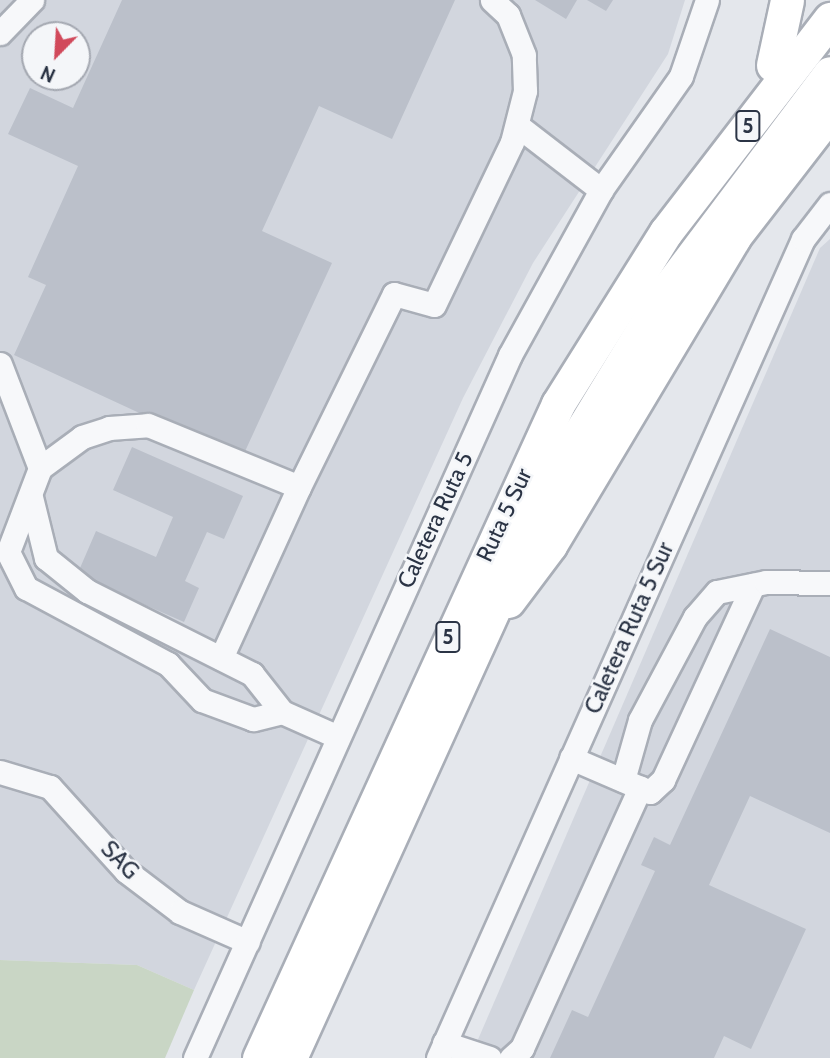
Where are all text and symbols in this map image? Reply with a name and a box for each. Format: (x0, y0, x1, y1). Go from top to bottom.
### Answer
north arrow (21, 21, 91, 91)
text: N (37, 61, 59, 87)
road number: 5 (734, 108, 762, 144)
street label: Caletera Ruta 5 (391, 448, 479, 592)
street label: Ruta 5 Sur (470, 464, 538, 566)
street label: Caletera Ruta 5 Sur (579, 538, 679, 718)
road number: 5 (434, 620, 462, 654)
street label: SAG (95, 835, 145, 885)

